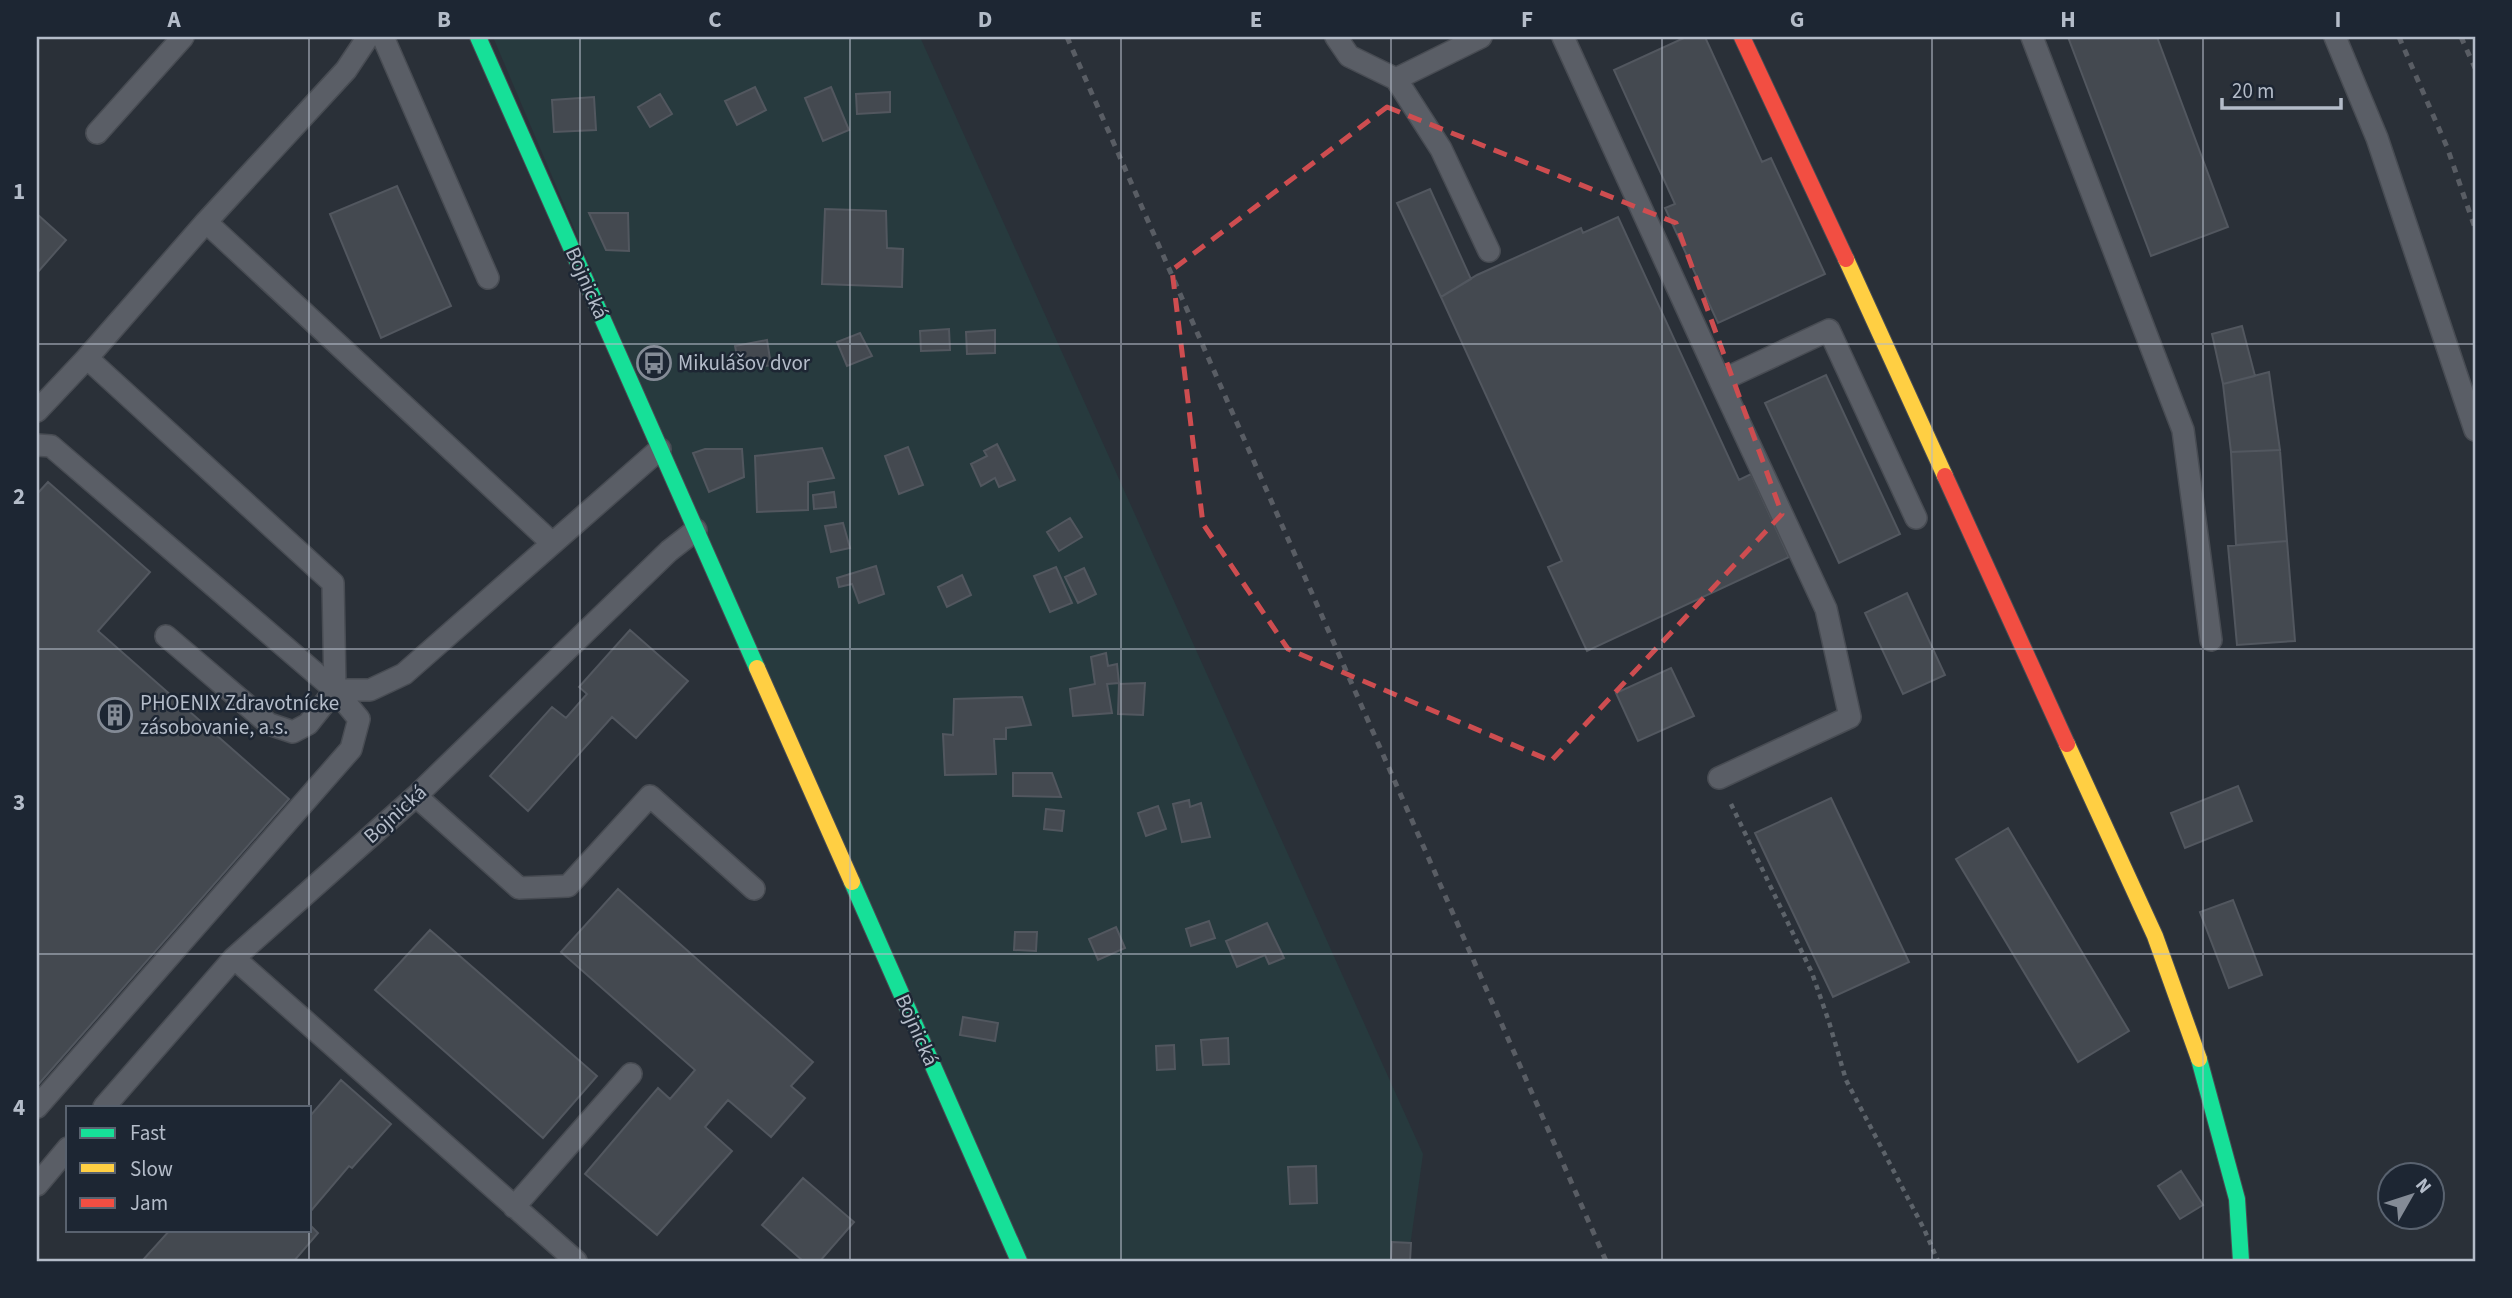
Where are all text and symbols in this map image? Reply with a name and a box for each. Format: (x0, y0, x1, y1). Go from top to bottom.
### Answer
text: A (166, 3, 181, 36)
text: B (437, 3, 451, 36)
text: C (708, 3, 722, 36)
text: D (978, 3, 992, 36)
text: E (1250, 3, 1262, 36)
text: F (1521, 3, 1533, 36)
text: G (1790, 3, 1804, 36)
text: H (2060, 3, 2076, 36)
text: I (2335, 3, 2341, 36)
scale bar (2222, 66, 2340, 110)
text: 20 m (2232, 76, 2274, 106)
text: 1 (13, 175, 25, 208)
street label: Bojnická (558, 242, 616, 324)
bus stop icon: Mikulášov dvor (635, 344, 673, 382)
place label: Mikulášov dvor (678, 348, 811, 378)
text: 2 (13, 480, 25, 513)
place label: PHOENIX Zdravotnícke zásobovanie, a.s. (140, 688, 339, 742)
building icon: PHOENIX Zdravotnícke zásobovanie, a.s. (96, 696, 134, 734)
street label: Bojnická (357, 777, 433, 851)
text: 3 (13, 786, 25, 819)
street label: Bojnická (888, 989, 946, 1071)
text: 4 (13, 1091, 25, 1124)
legend (66, 1106, 312, 1232)
text: Fast (130, 1118, 166, 1148)
text: Slow (130, 1154, 173, 1184)
north arrow (2376, 1162, 2446, 1232)
text: N (2409, 1173, 2438, 1200)
text: Jam (130, 1188, 168, 1218)

